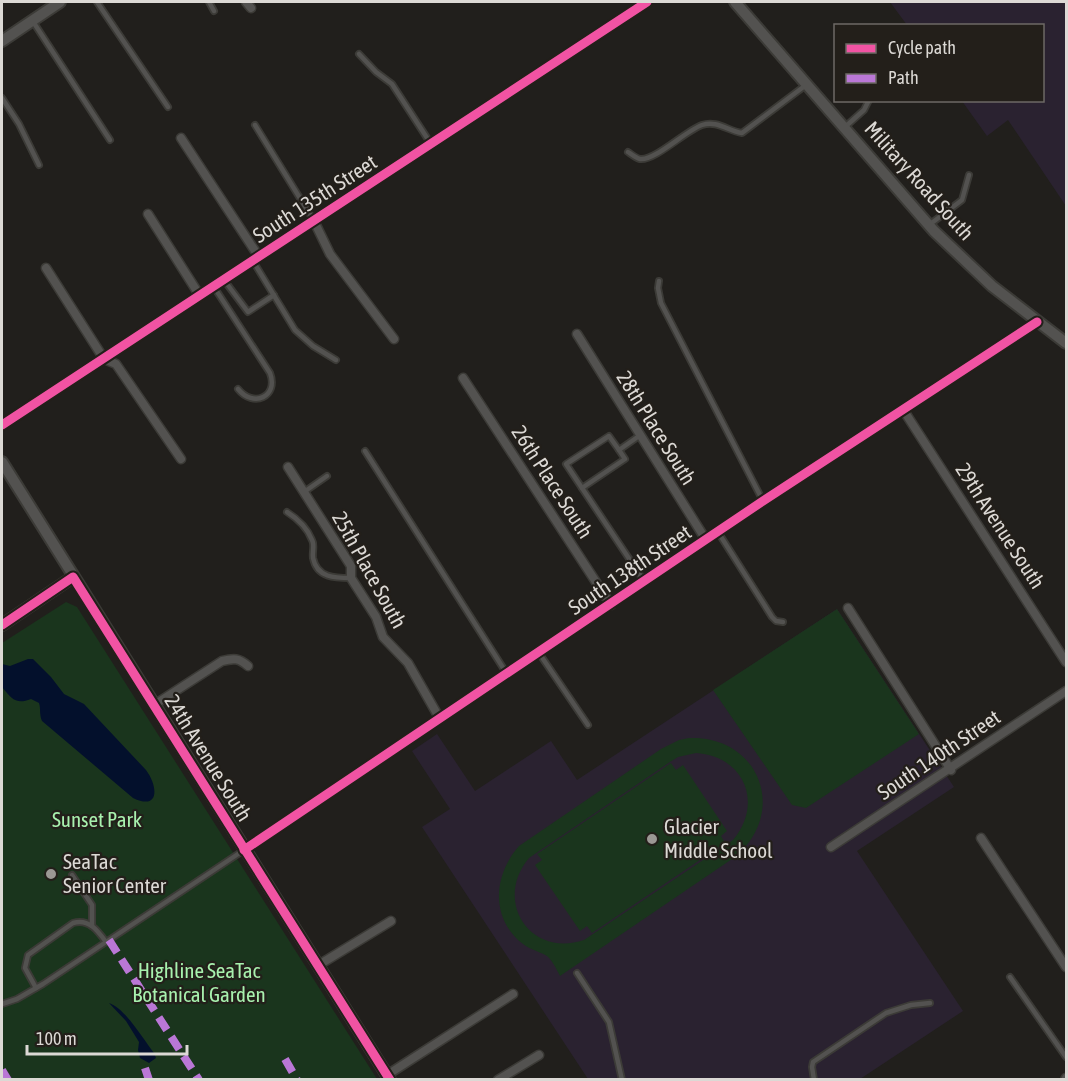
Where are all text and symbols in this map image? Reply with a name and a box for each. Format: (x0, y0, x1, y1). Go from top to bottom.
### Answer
legend (834, 24, 1044, 102)
text: Cycle path (888, 37, 956, 58)
text: Path (888, 67, 919, 88)
street label: Military Road South (860, 116, 979, 244)
street label: South 135th Street (248, 149, 381, 247)
street label: 28th Place South (612, 366, 701, 489)
street label: 26th Place South (507, 421, 598, 542)
street label: 29th Avenue South (951, 458, 1050, 593)
street label: 25th Place South (328, 507, 412, 632)
street label: South 138th Street (564, 519, 695, 619)
street label: 24th Avenue South (160, 690, 257, 825)
street label: South 140th Street (873, 704, 1004, 804)
park label: Sunset Park (52, 807, 142, 831)
place label: Glacier Middle School (664, 814, 773, 862)
marker: Glacier Middle School (645, 832, 659, 846)
place label: SeaTac Senior Center (63, 849, 167, 897)
marker: SeaTac Senior Center (44, 867, 58, 881)
park label: Highline SeaTac Botanical Garden (132, 958, 266, 1006)
scale bar (27, 1018, 188, 1056)
text: 100 m (36, 1028, 77, 1049)

